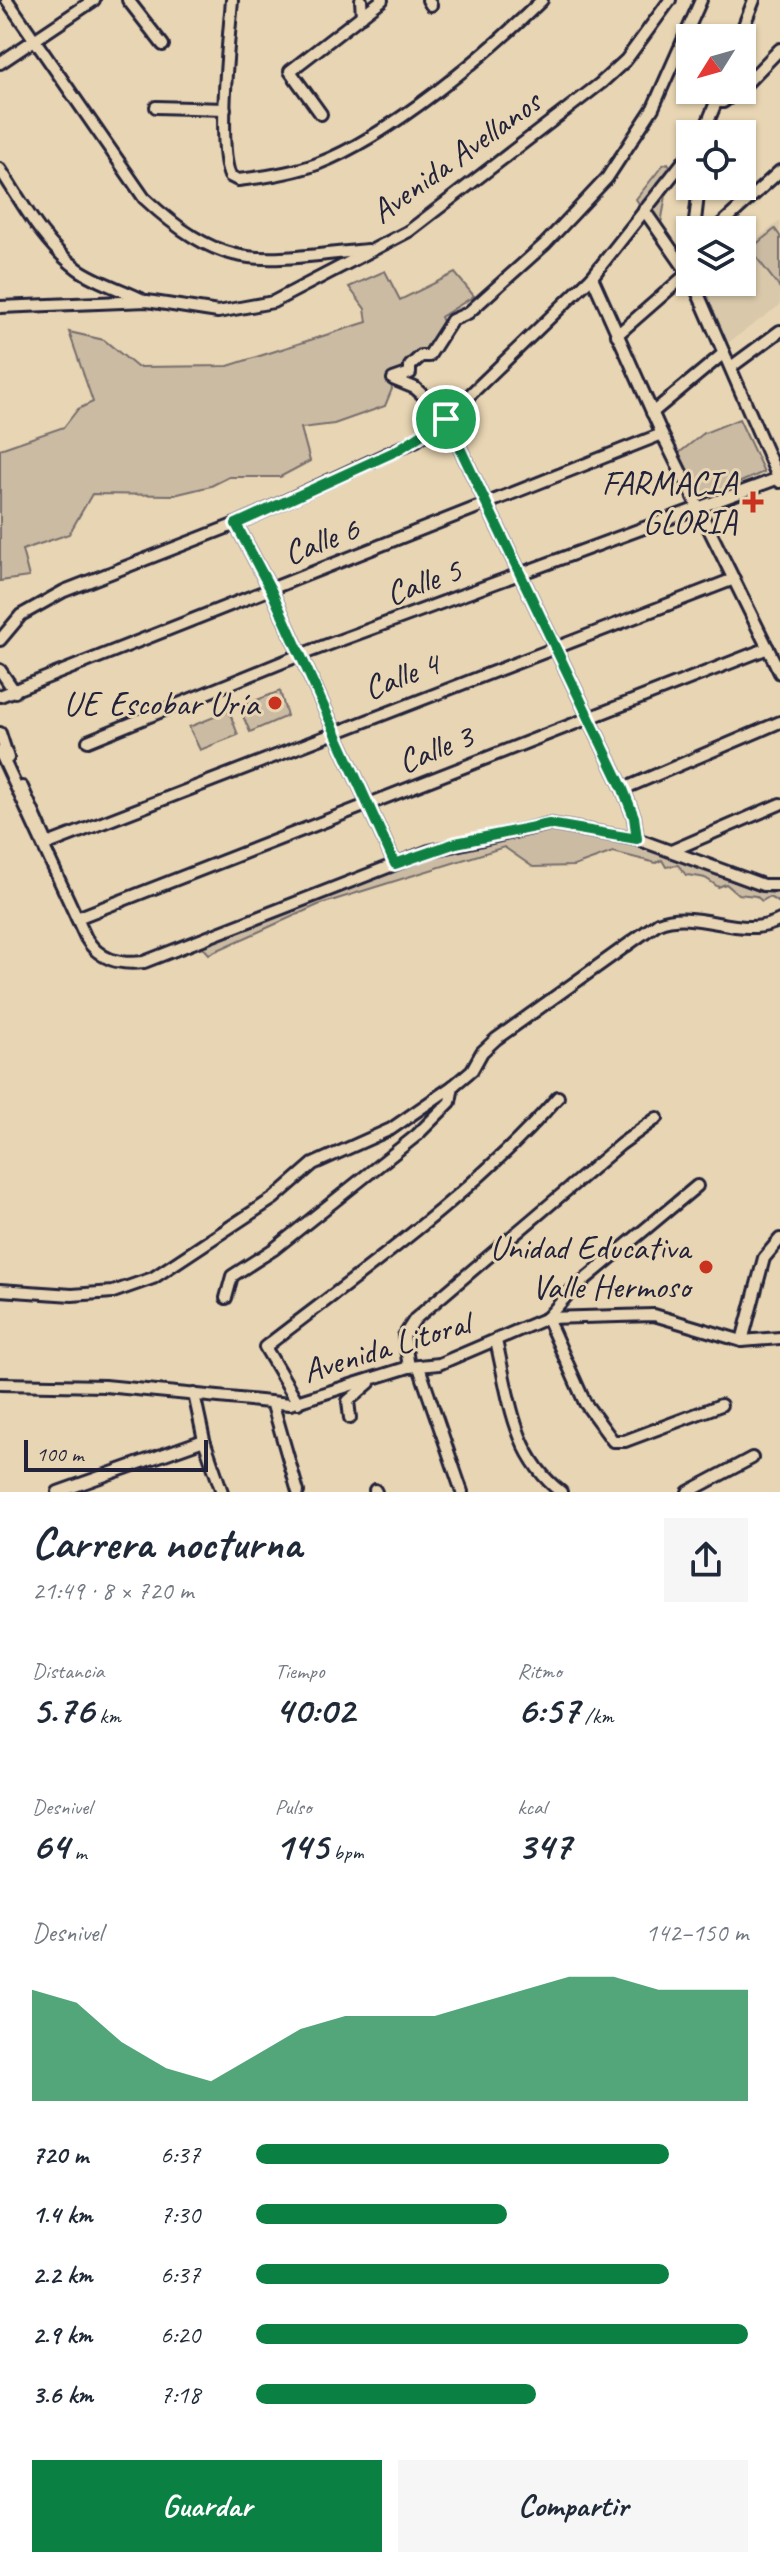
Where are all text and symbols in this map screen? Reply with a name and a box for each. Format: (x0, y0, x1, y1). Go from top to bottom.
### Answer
north arrow (676, 24, 756, 104)
map controls (676, 24, 756, 296)
street label: Avenida Avellanos (362, 79, 551, 232)
button: locate (676, 120, 756, 200)
button: layers (676, 216, 756, 296)
pin (412, 385, 480, 453)
icon: arrive (424, 397, 468, 441)
place label: FARMACIA GLORIA (602, 461, 739, 543)
marker: FARMACIA GLORIA (744, 493, 762, 511)
street label: Calle 6 (278, 506, 366, 574)
street label: Calle 5 (380, 548, 468, 615)
street label: Calle 4 (358, 640, 448, 709)
place label: UE Escobar Uría (64, 682, 261, 725)
marker: UE Escobar Uría (266, 694, 284, 712)
street label: Calle 3 (391, 713, 481, 783)
place label: Unidad Educativa Valle Hermoso (490, 1226, 694, 1308)
marker: Unidad Educativa Valle Hermoso (697, 1258, 715, 1276)
street label: Avenida Litoral (297, 1299, 481, 1392)
scale bar (24, 1436, 208, 1472)
text: 100 m (36, 1440, 83, 1468)
text: Carrera nocturna (32, 1516, 301, 1571)
button: share (664, 1518, 748, 1602)
text: 21:49 · 8 × 720 m (32, 1574, 193, 1607)
text: Distancia (32, 1657, 104, 1685)
text: Tiempo (275, 1657, 324, 1685)
text: Ritmo (517, 1657, 562, 1685)
text: 5.76 (32, 1685, 94, 1735)
text: 40:02 (275, 1685, 355, 1735)
text: 6:57 (517, 1685, 579, 1735)
text: km (94, 1702, 121, 1730)
text: /km (579, 1702, 613, 1730)
text: Desnivel (32, 1793, 92, 1821)
text: Pulso (275, 1793, 312, 1821)
text: kcal (517, 1793, 546, 1821)
text: 64 (32, 1821, 69, 1871)
text: 145 (275, 1821, 328, 1871)
text: 347 (517, 1821, 571, 1871)
text: m (69, 1838, 87, 1866)
text: bpm (328, 1838, 364, 1866)
text: Desnivel (32, 1916, 103, 1949)
text: 142–150 m (645, 1916, 748, 1949)
text: 720 m (32, 2138, 88, 2171)
text: 6:37 (160, 2138, 200, 2171)
text: 1.4 km (32, 2198, 92, 2231)
text: 7:30 (160, 2198, 200, 2231)
text: 2.2 km (32, 2258, 92, 2291)
text: 6:37 (160, 2258, 200, 2291)
text: 2.9 km (32, 2318, 92, 2351)
text: 6:20 (160, 2318, 200, 2351)
text: 3.6 km (32, 2378, 93, 2411)
text: 7:18 (160, 2378, 200, 2411)
button: Guardar (32, 2460, 382, 2552)
button: Compartir (398, 2460, 748, 2552)

